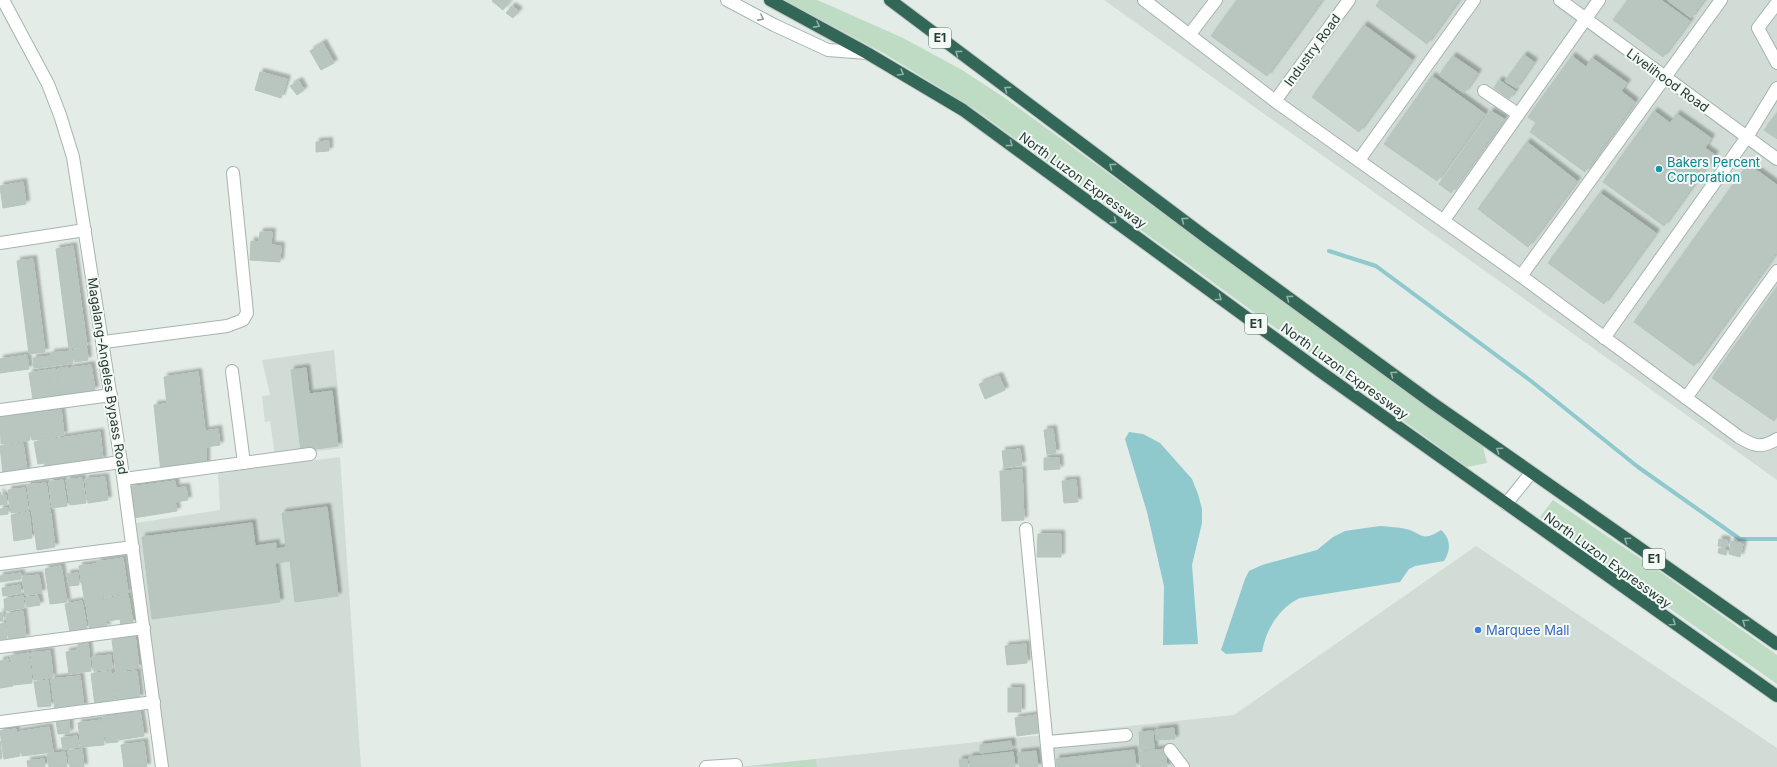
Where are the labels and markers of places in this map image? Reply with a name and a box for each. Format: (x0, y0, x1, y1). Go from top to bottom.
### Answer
place label: Bakers Percent Corporation (1667, 154, 1760, 185)
marker: Bakers Percent Corporation (1654, 164, 1664, 174)
place label: Marquee Mall (1486, 622, 1570, 638)
marker: Marquee Mall (1473, 625, 1483, 635)

